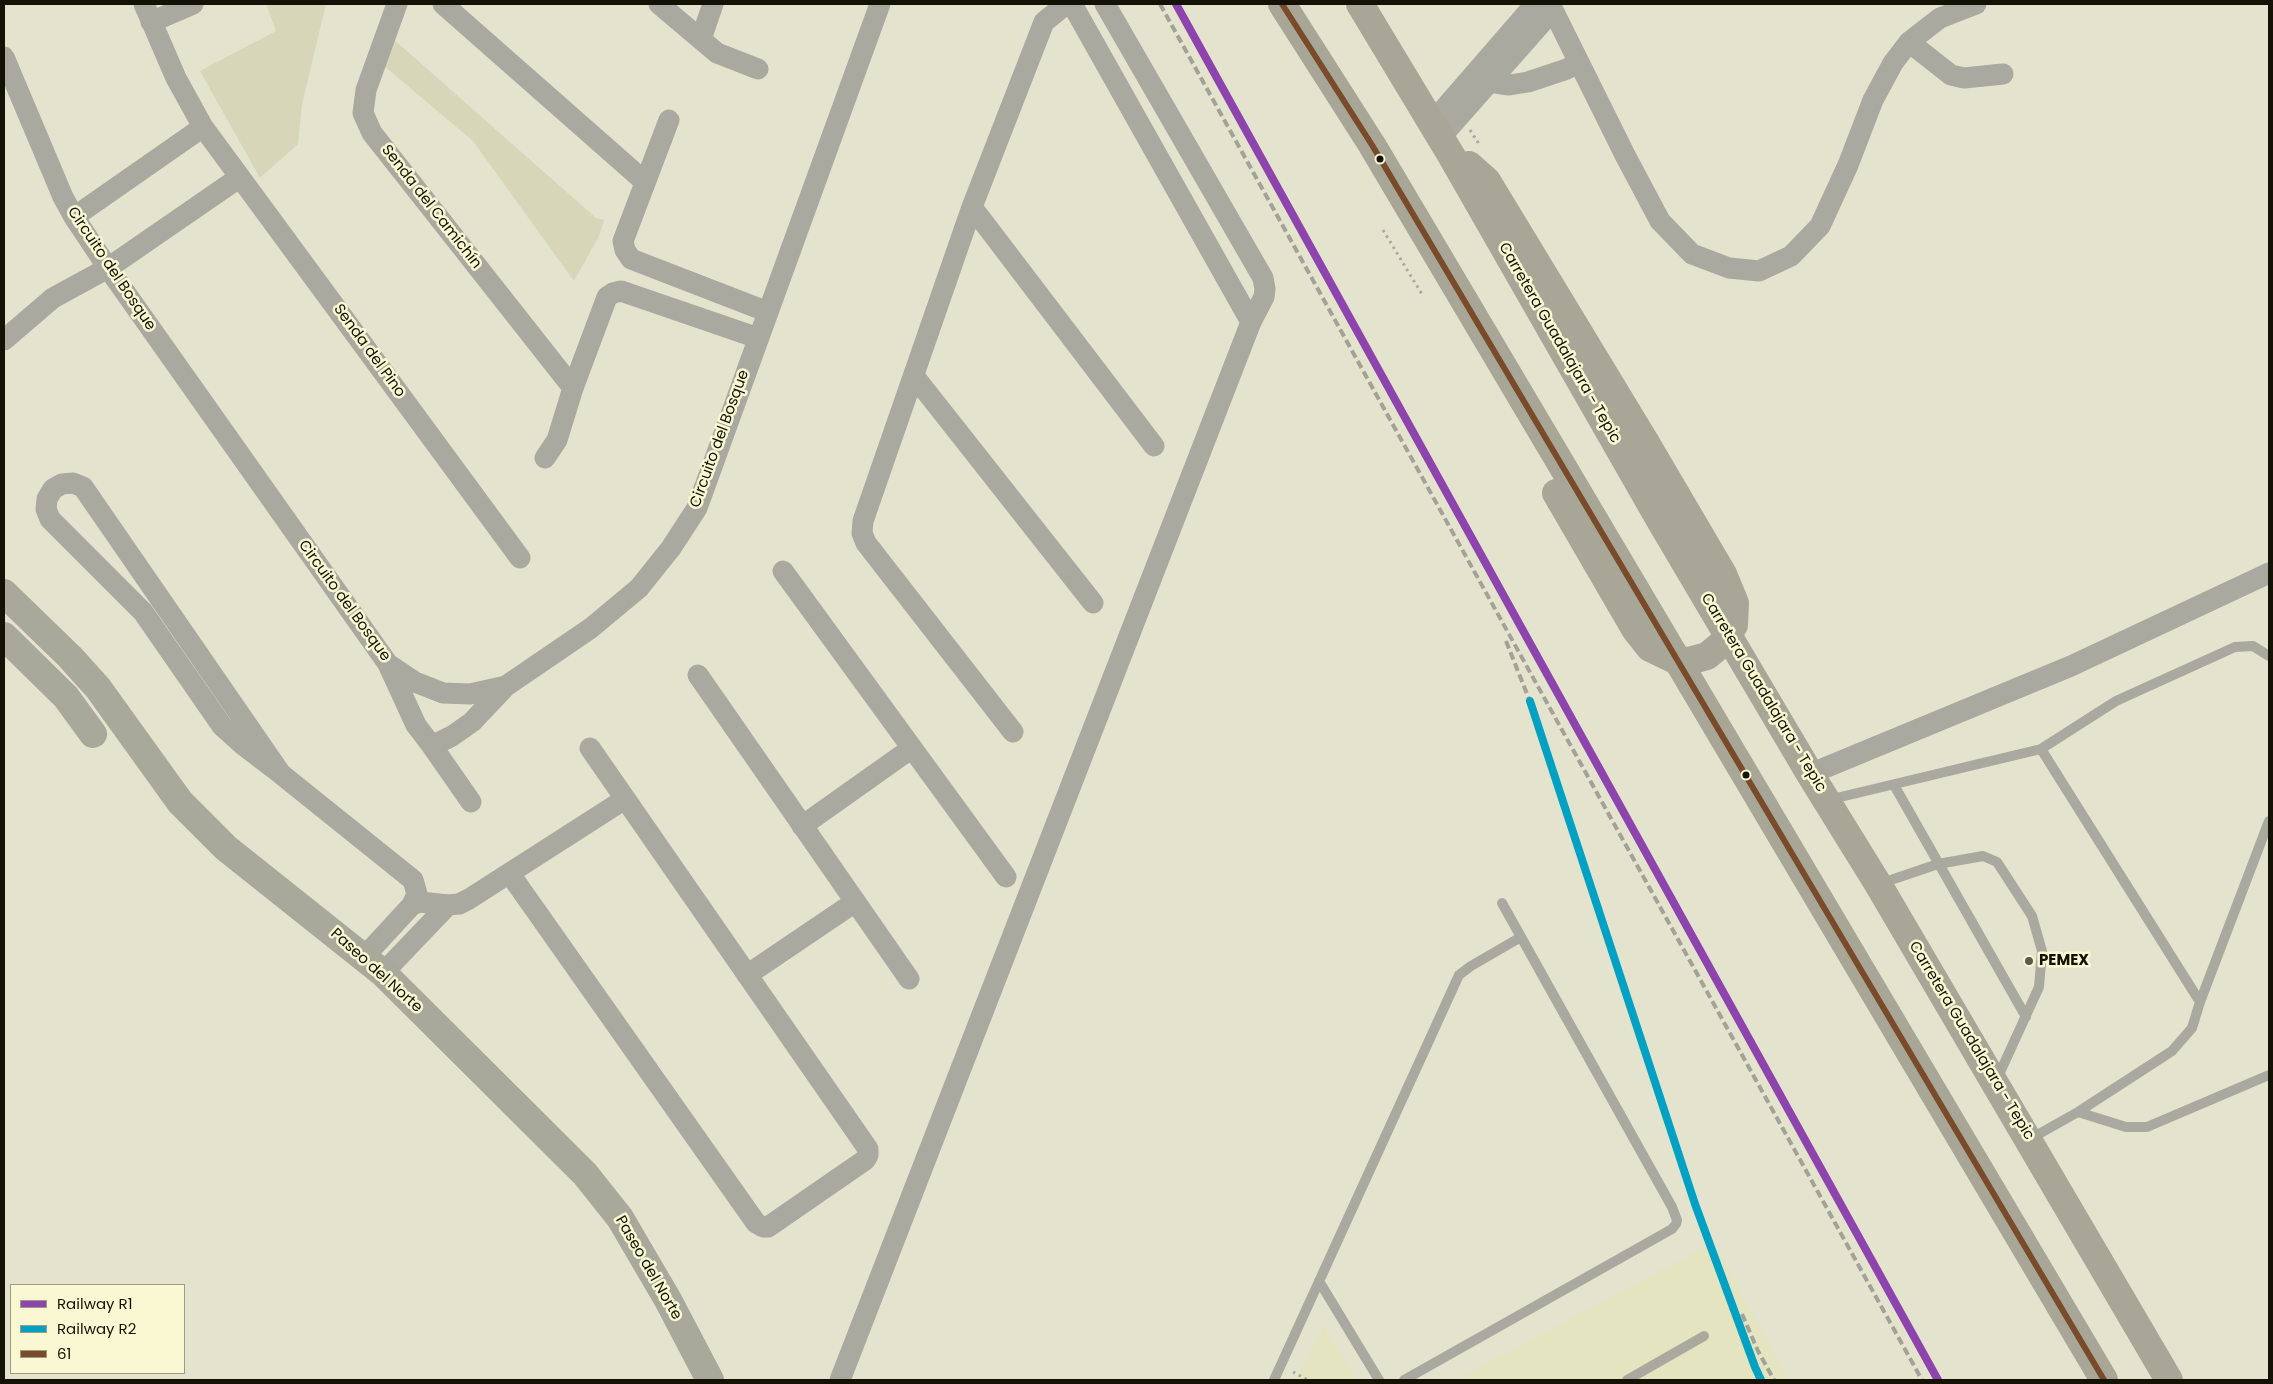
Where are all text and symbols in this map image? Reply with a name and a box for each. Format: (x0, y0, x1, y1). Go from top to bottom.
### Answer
street label: Senda del Camichín (377, 142, 485, 272)
unlabelled marker (1375, 154, 1385, 164)
street label: Circuito del Bosque (63, 204, 159, 334)
street label: Carretera Guadalajara - Tepic (1494, 240, 1624, 446)
street label: Senda del Pino (329, 301, 409, 401)
street label: Circuito del Bosque (687, 368, 753, 510)
street label: Circuito del Bosque (294, 537, 394, 665)
street label: Carretera Guadalajara - Tepic (1696, 590, 1830, 796)
unlabelled marker (1741, 770, 1751, 780)
street label: Paseo del Norte (326, 925, 426, 1017)
street label: Carretera Guadalajara - Tepic (1904, 938, 2038, 1144)
place label: PEMEX (2039, 952, 2089, 970)
marker: PEMEX (2023, 955, 2035, 967)
street label: Paseo del Norte (611, 1213, 685, 1323)
legend (10, 1284, 185, 1374)
text: Railway R1 (57, 1293, 132, 1314)
text: Railway R2 (57, 1318, 136, 1339)
text: 61 (57, 1343, 71, 1364)

